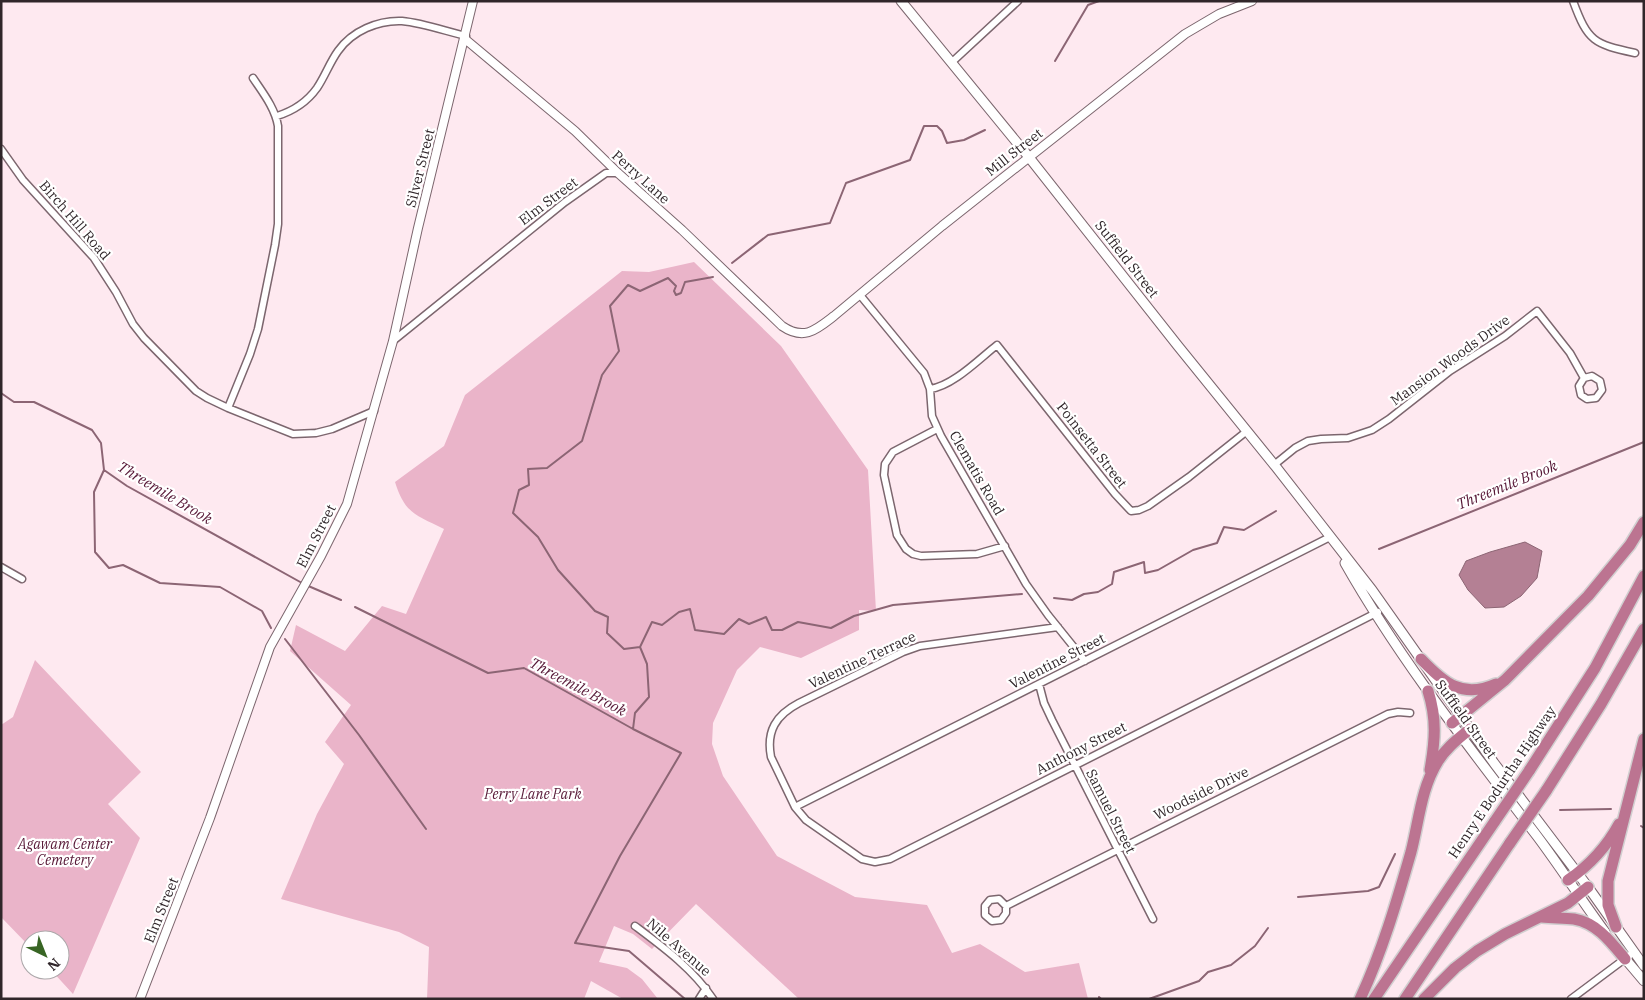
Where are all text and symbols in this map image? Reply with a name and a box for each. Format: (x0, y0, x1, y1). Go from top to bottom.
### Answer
street label: Mill Street (982, 124, 1046, 180)
street label: Silver Street (402, 127, 438, 209)
street label: Perry Lane (608, 146, 674, 208)
street label: Elm Street (515, 173, 581, 229)
street label: Birch Hill Road (36, 176, 115, 264)
street label: Suffield Street (1091, 217, 1163, 301)
street label: Mansion Woods Drive (1387, 311, 1513, 409)
street label: Poinsetta Street (1053, 398, 1131, 492)
street label: Clematis Road (946, 428, 1009, 519)
water label: Threemile Brook (1454, 456, 1560, 513)
water label: Threemile Brook (115, 457, 216, 528)
street label: Elm Street (292, 501, 340, 571)
street label: Valentine Terrace (805, 627, 919, 693)
street label: Valentine Street (1006, 629, 1108, 693)
water label: Threemile Brook (527, 653, 630, 720)
street label: Suffield Street (1431, 676, 1501, 762)
street label: Henry E Bodurtha Highway (1444, 702, 1560, 862)
street label: Anthony Street (1033, 717, 1129, 778)
street label: Woodside Drive (1151, 762, 1251, 824)
street label: Samuel Street (1082, 766, 1140, 856)
park label: Perry Lane Park (483, 785, 582, 803)
park label: Agawam Center Cemetery (17, 835, 113, 869)
street label: Elm Street (140, 875, 182, 945)
street label: Nile Avenue (643, 914, 715, 980)
north arrow (20, 930, 70, 980)
text: N (44, 954, 64, 975)

